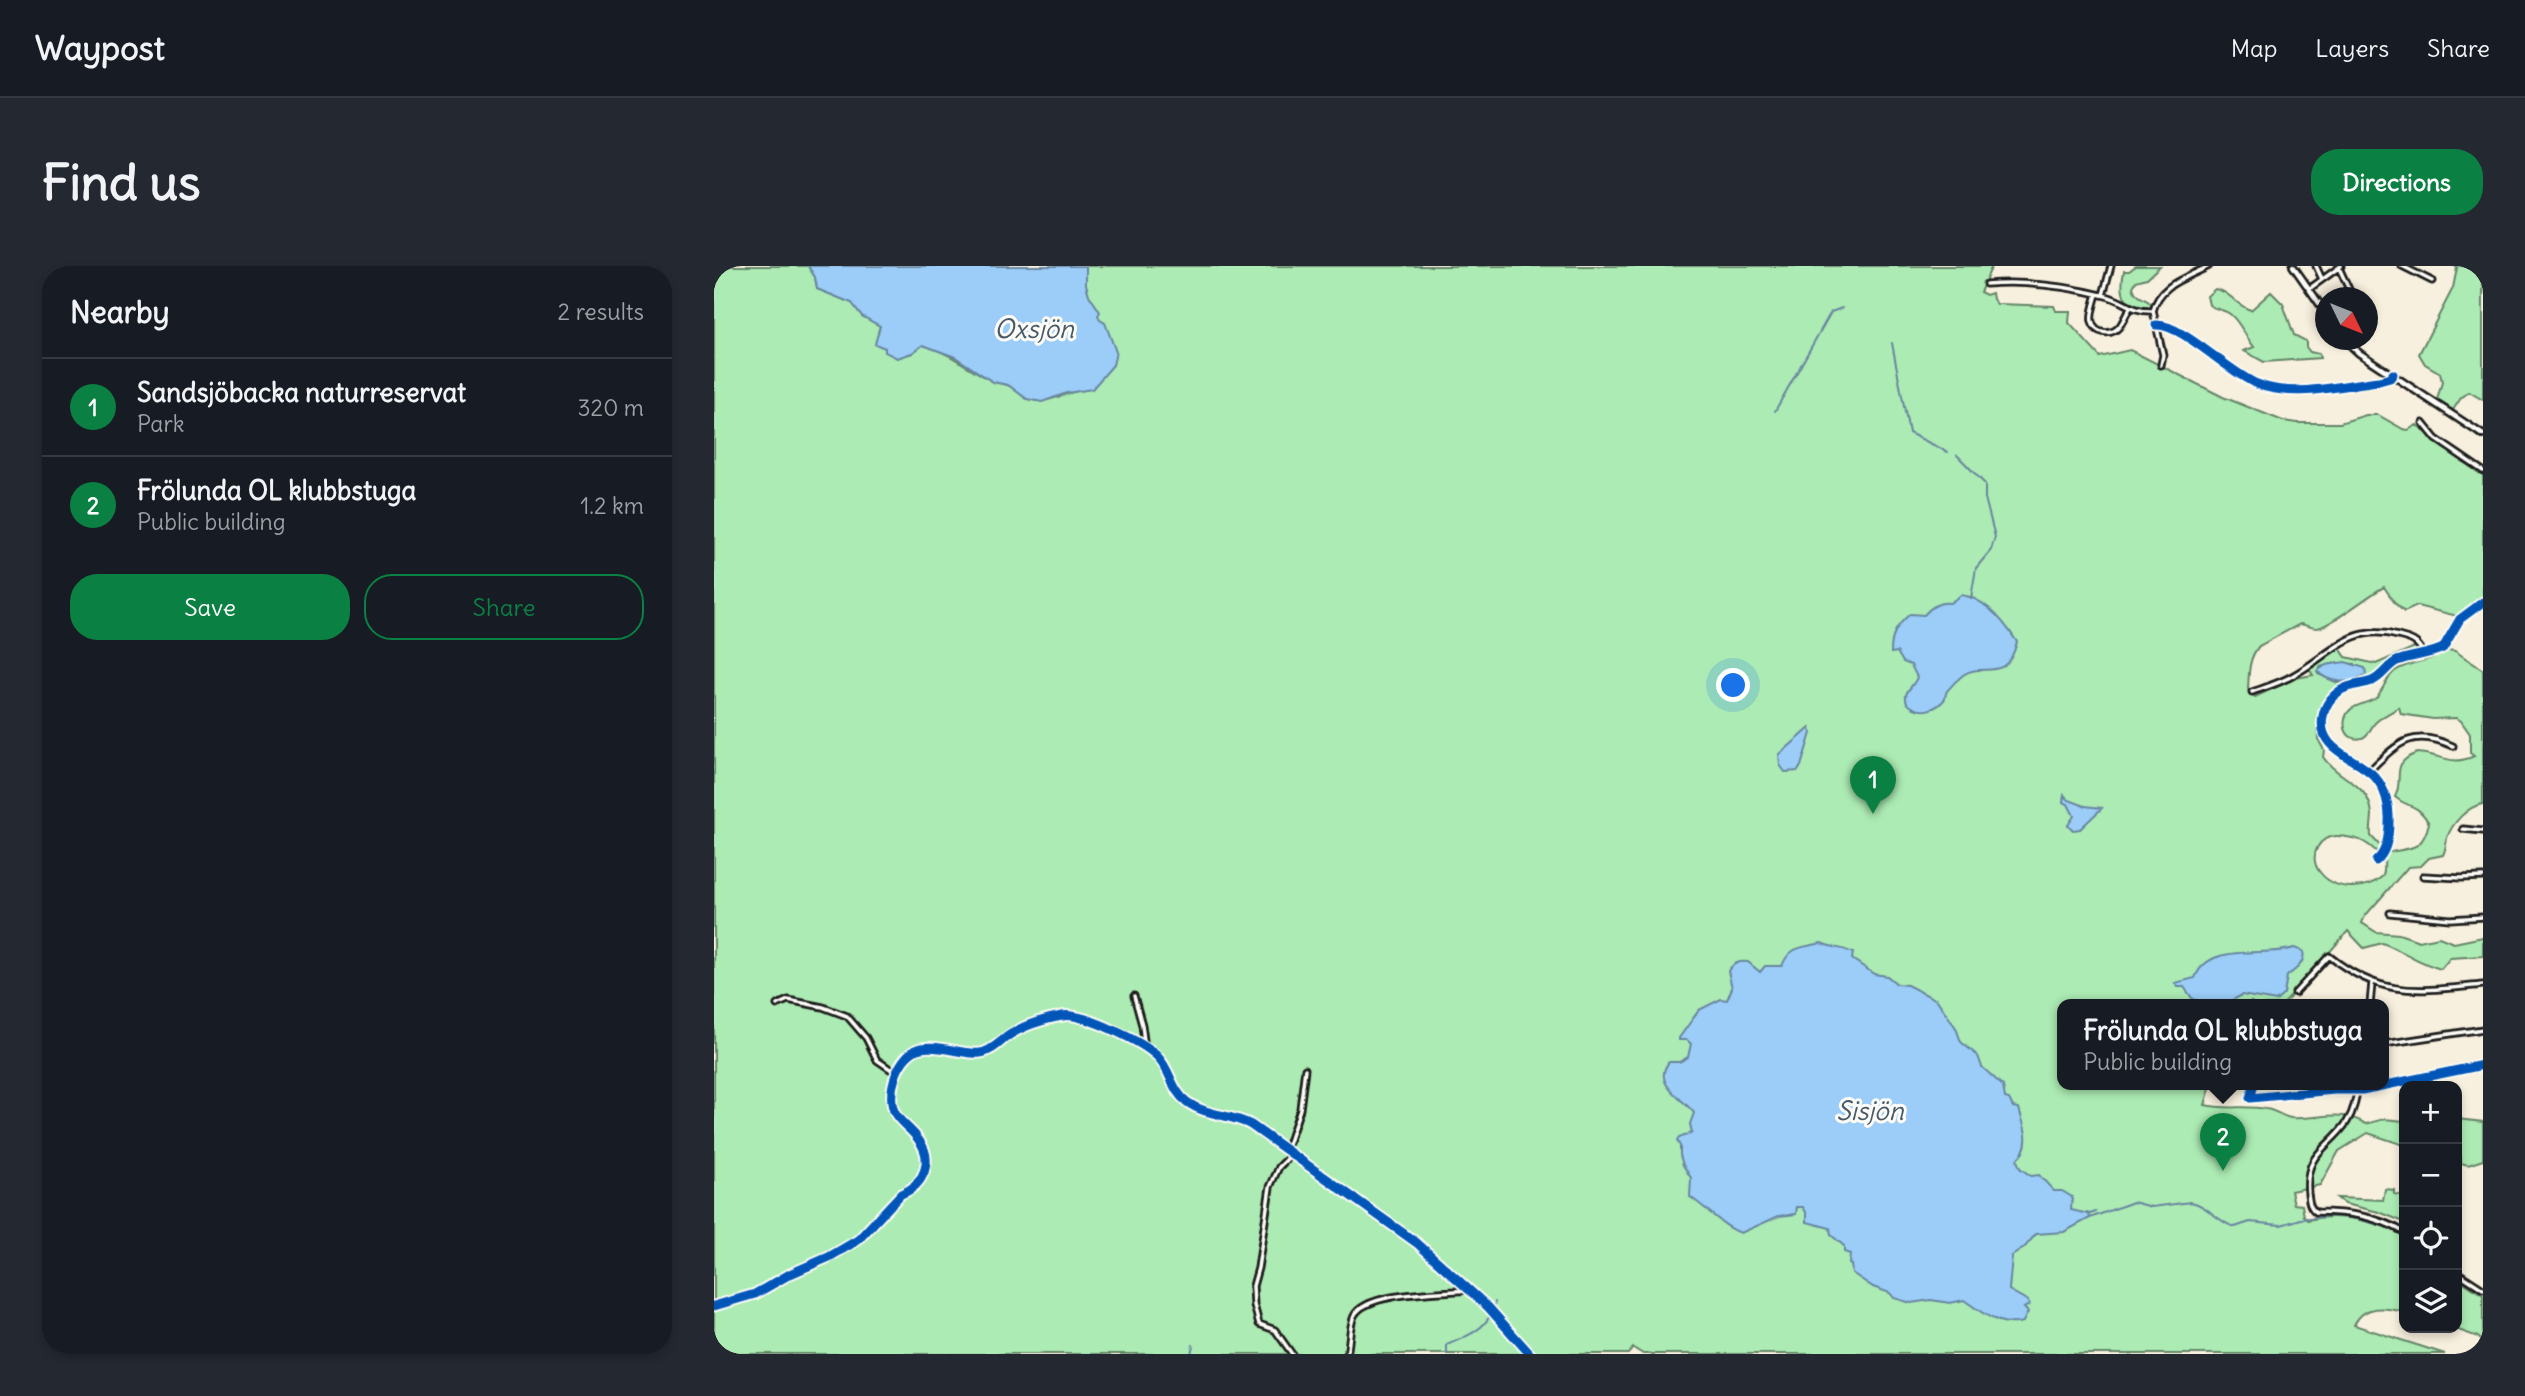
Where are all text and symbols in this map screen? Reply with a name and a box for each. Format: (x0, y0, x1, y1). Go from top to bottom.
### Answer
text: Waypost (35, 27, 165, 69)
text: Map (2231, 33, 2277, 63)
text: Layers (2315, 33, 2389, 63)
text: Share (2427, 33, 2490, 63)
button: Directions (2311, 149, 2483, 215)
text: Find us (42, 152, 200, 213)
north arrow (2315, 287, 2378, 350)
text: Nearby (70, 293, 170, 331)
text: 2 results (558, 297, 644, 326)
water label: Oxsjön (994, 312, 1075, 345)
text: Sandsjöbacka naturreservat (137, 376, 466, 409)
text: 1 (88, 393, 98, 422)
text: 320 m (578, 393, 644, 422)
text: Park (137, 409, 185, 438)
text: Frölunda OL klubbstuga (137, 474, 416, 507)
text: 2 (87, 491, 99, 520)
text: 1.2 km (580, 491, 644, 520)
text: Public building (137, 507, 286, 536)
button: Save (70, 574, 350, 640)
button: Share (364, 574, 644, 640)
your location (1716, 668, 1750, 702)
pin: 1 (1850, 756, 1896, 814)
popup (2057, 999, 2389, 1090)
text: Frölunda OL klubbstuga (2083, 1014, 2363, 1047)
text: Public building (2083, 1047, 2232, 1076)
map controls (2399, 1081, 2462, 1333)
button: + (2399, 1081, 2462, 1144)
water label: Sisjön (1836, 1094, 1905, 1127)
pin: 2 (2200, 1113, 2246, 1171)
button: − (2399, 1144, 2462, 1207)
button: locate (2399, 1207, 2462, 1270)
button: layers (2399, 1270, 2462, 1333)

